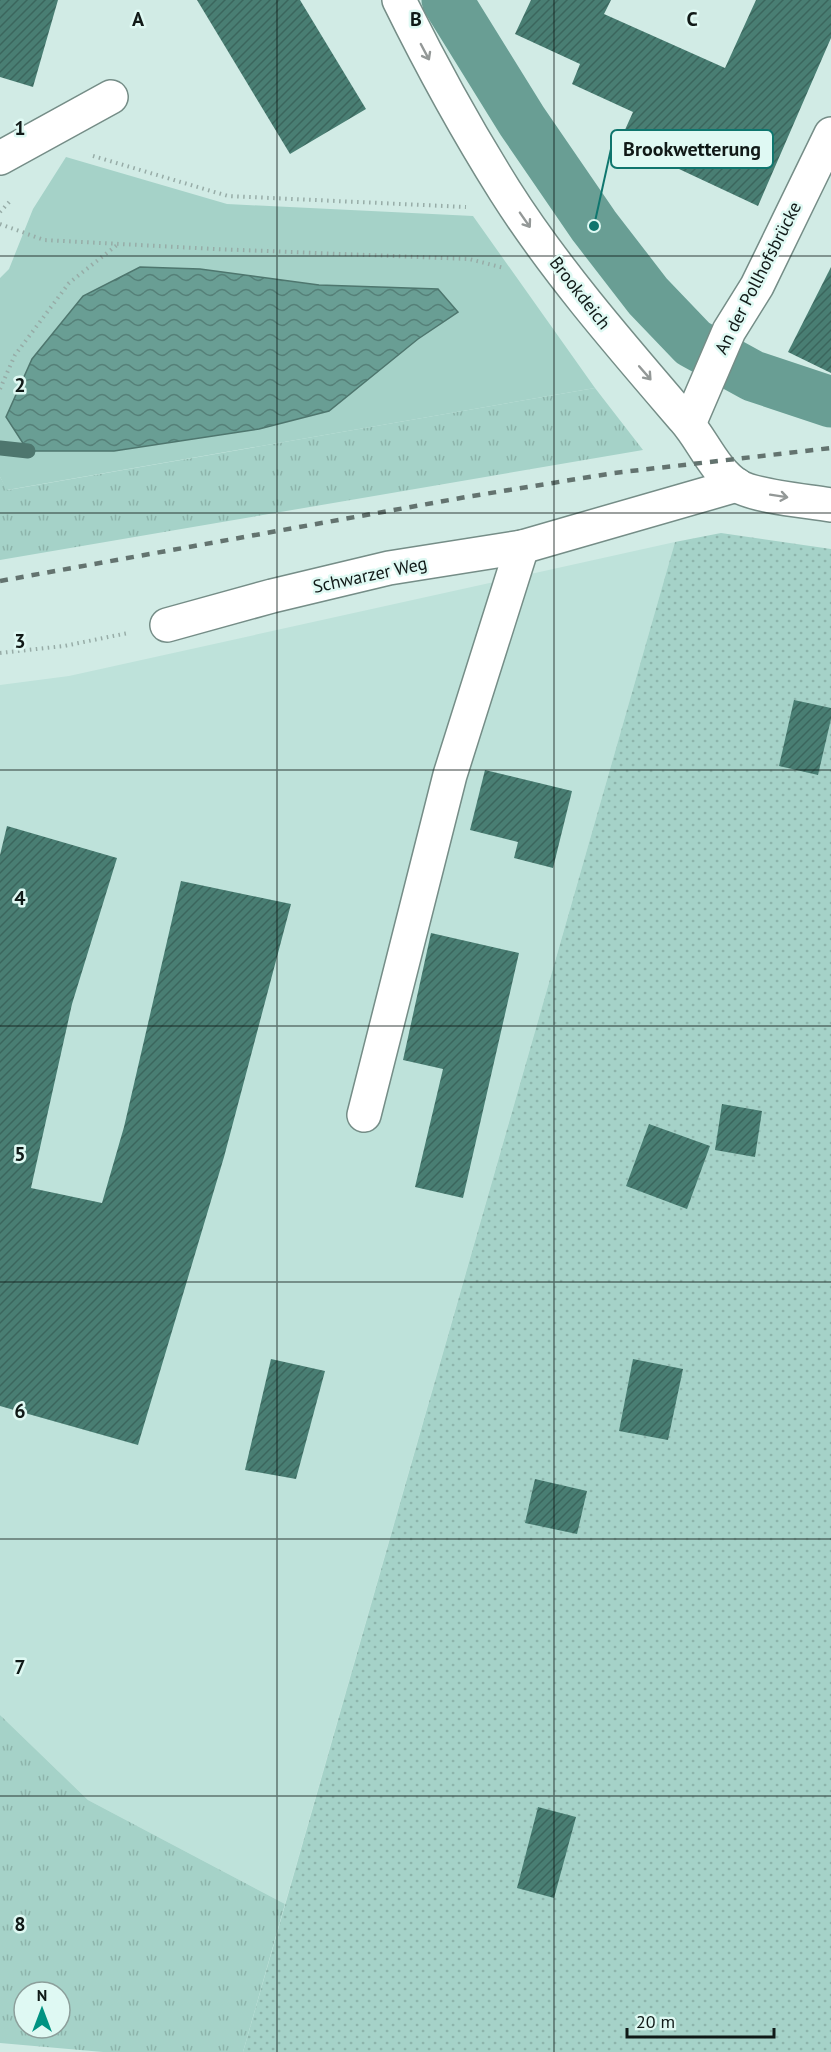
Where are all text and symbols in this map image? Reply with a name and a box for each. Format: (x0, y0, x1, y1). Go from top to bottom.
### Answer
text: A (132, 6, 145, 32)
text: B (410, 6, 422, 32)
text: C (686, 6, 698, 32)
one-way arrow (420, 43, 431, 61)
text: 1 (14, 115, 26, 141)
callout: Brookwetterung (611, 130, 773, 168)
text: Brookwetterung (623, 136, 761, 162)
street label: An der Pollhofsbrücke (709, 198, 806, 358)
one-way arrow (519, 211, 531, 227)
street label: Brookdeich (545, 252, 616, 334)
one-way arrow (638, 365, 652, 380)
text: 2 (14, 372, 26, 398)
one-way arrow (768, 491, 788, 502)
street label: Schwarzer Weg (311, 551, 429, 598)
text: 3 (14, 628, 26, 654)
text: 4 (14, 885, 26, 911)
text: 5 (14, 1141, 26, 1167)
text: 6 (14, 1398, 26, 1424)
text: 7 (14, 1654, 26, 1680)
text: 8 (14, 1911, 26, 1937)
north arrow (12, 1980, 72, 2040)
text: N (37, 1985, 47, 2005)
scale bar (627, 2001, 774, 2039)
text: 20 m (636, 2010, 675, 2033)

